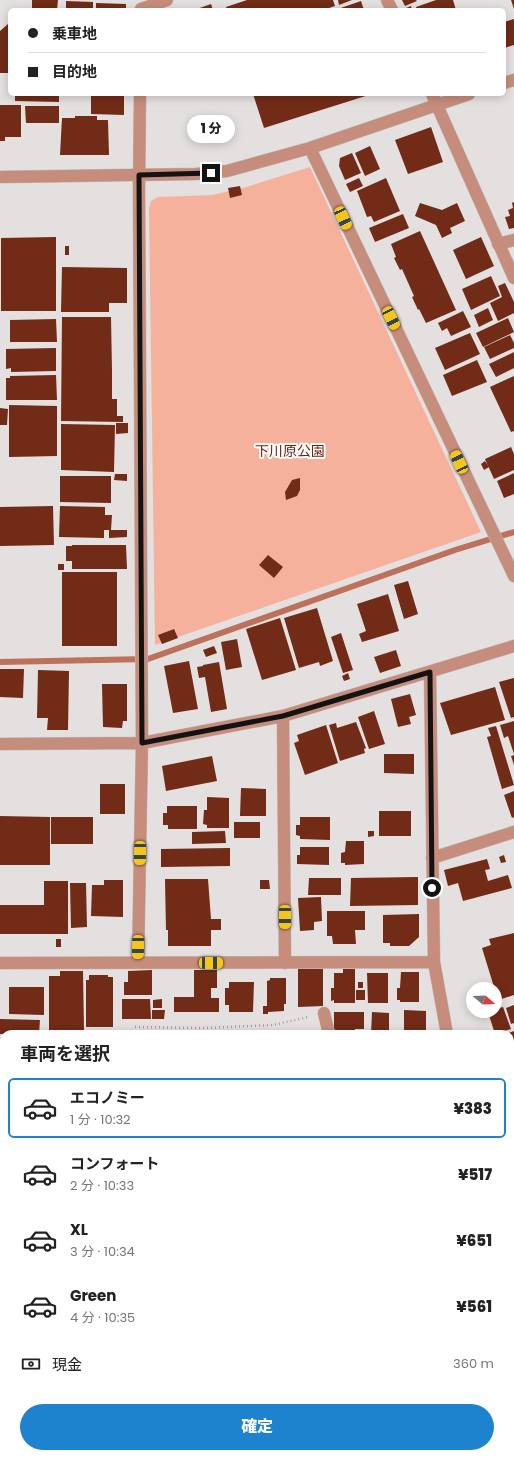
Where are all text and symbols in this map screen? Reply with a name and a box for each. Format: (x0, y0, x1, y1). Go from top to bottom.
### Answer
text: 乗車地 (52, 23, 97, 44)
text: 目的地 (52, 61, 97, 82)
callout: 1 分 (187, 115, 235, 143)
text: 1 分 (201, 119, 221, 138)
route end (202, 164, 220, 182)
car (332, 205, 354, 231)
car (380, 305, 402, 331)
park label: 下川原公園 (255, 441, 325, 461)
car (448, 449, 470, 475)
car (134, 841, 146, 865)
route start (423, 879, 441, 897)
car (279, 905, 291, 929)
car (132, 935, 144, 959)
car (199, 957, 223, 969)
north arrow (466, 982, 502, 1018)
map controls (466, 982, 502, 1018)
text: 車両を選択 (20, 1041, 110, 1066)
text: エコノミー (70, 1087, 145, 1108)
icon: car (22, 1090, 58, 1126)
text: ¥383 (453, 1098, 492, 1119)
text: 1 分 · 10:32 (70, 1110, 131, 1129)
text: コンフォート (70, 1153, 160, 1174)
icon: car (22, 1156, 58, 1192)
text: ¥517 (458, 1164, 492, 1185)
text: 2 分 · 10:33 (70, 1176, 134, 1195)
text: XL (70, 1219, 88, 1240)
icon: car (22, 1222, 58, 1258)
text: ¥651 (456, 1230, 492, 1251)
text: 3 分 · 10:34 (70, 1242, 135, 1261)
text: Green (70, 1285, 116, 1306)
icon: car (22, 1288, 58, 1324)
text: ¥561 (456, 1296, 492, 1317)
text: 4 分 · 10:35 (70, 1308, 135, 1327)
icon: cash (20, 1353, 42, 1375)
text: 現金 (52, 1354, 82, 1375)
text: 360 m (453, 1354, 494, 1373)
button: 確定 (20, 1404, 494, 1450)

